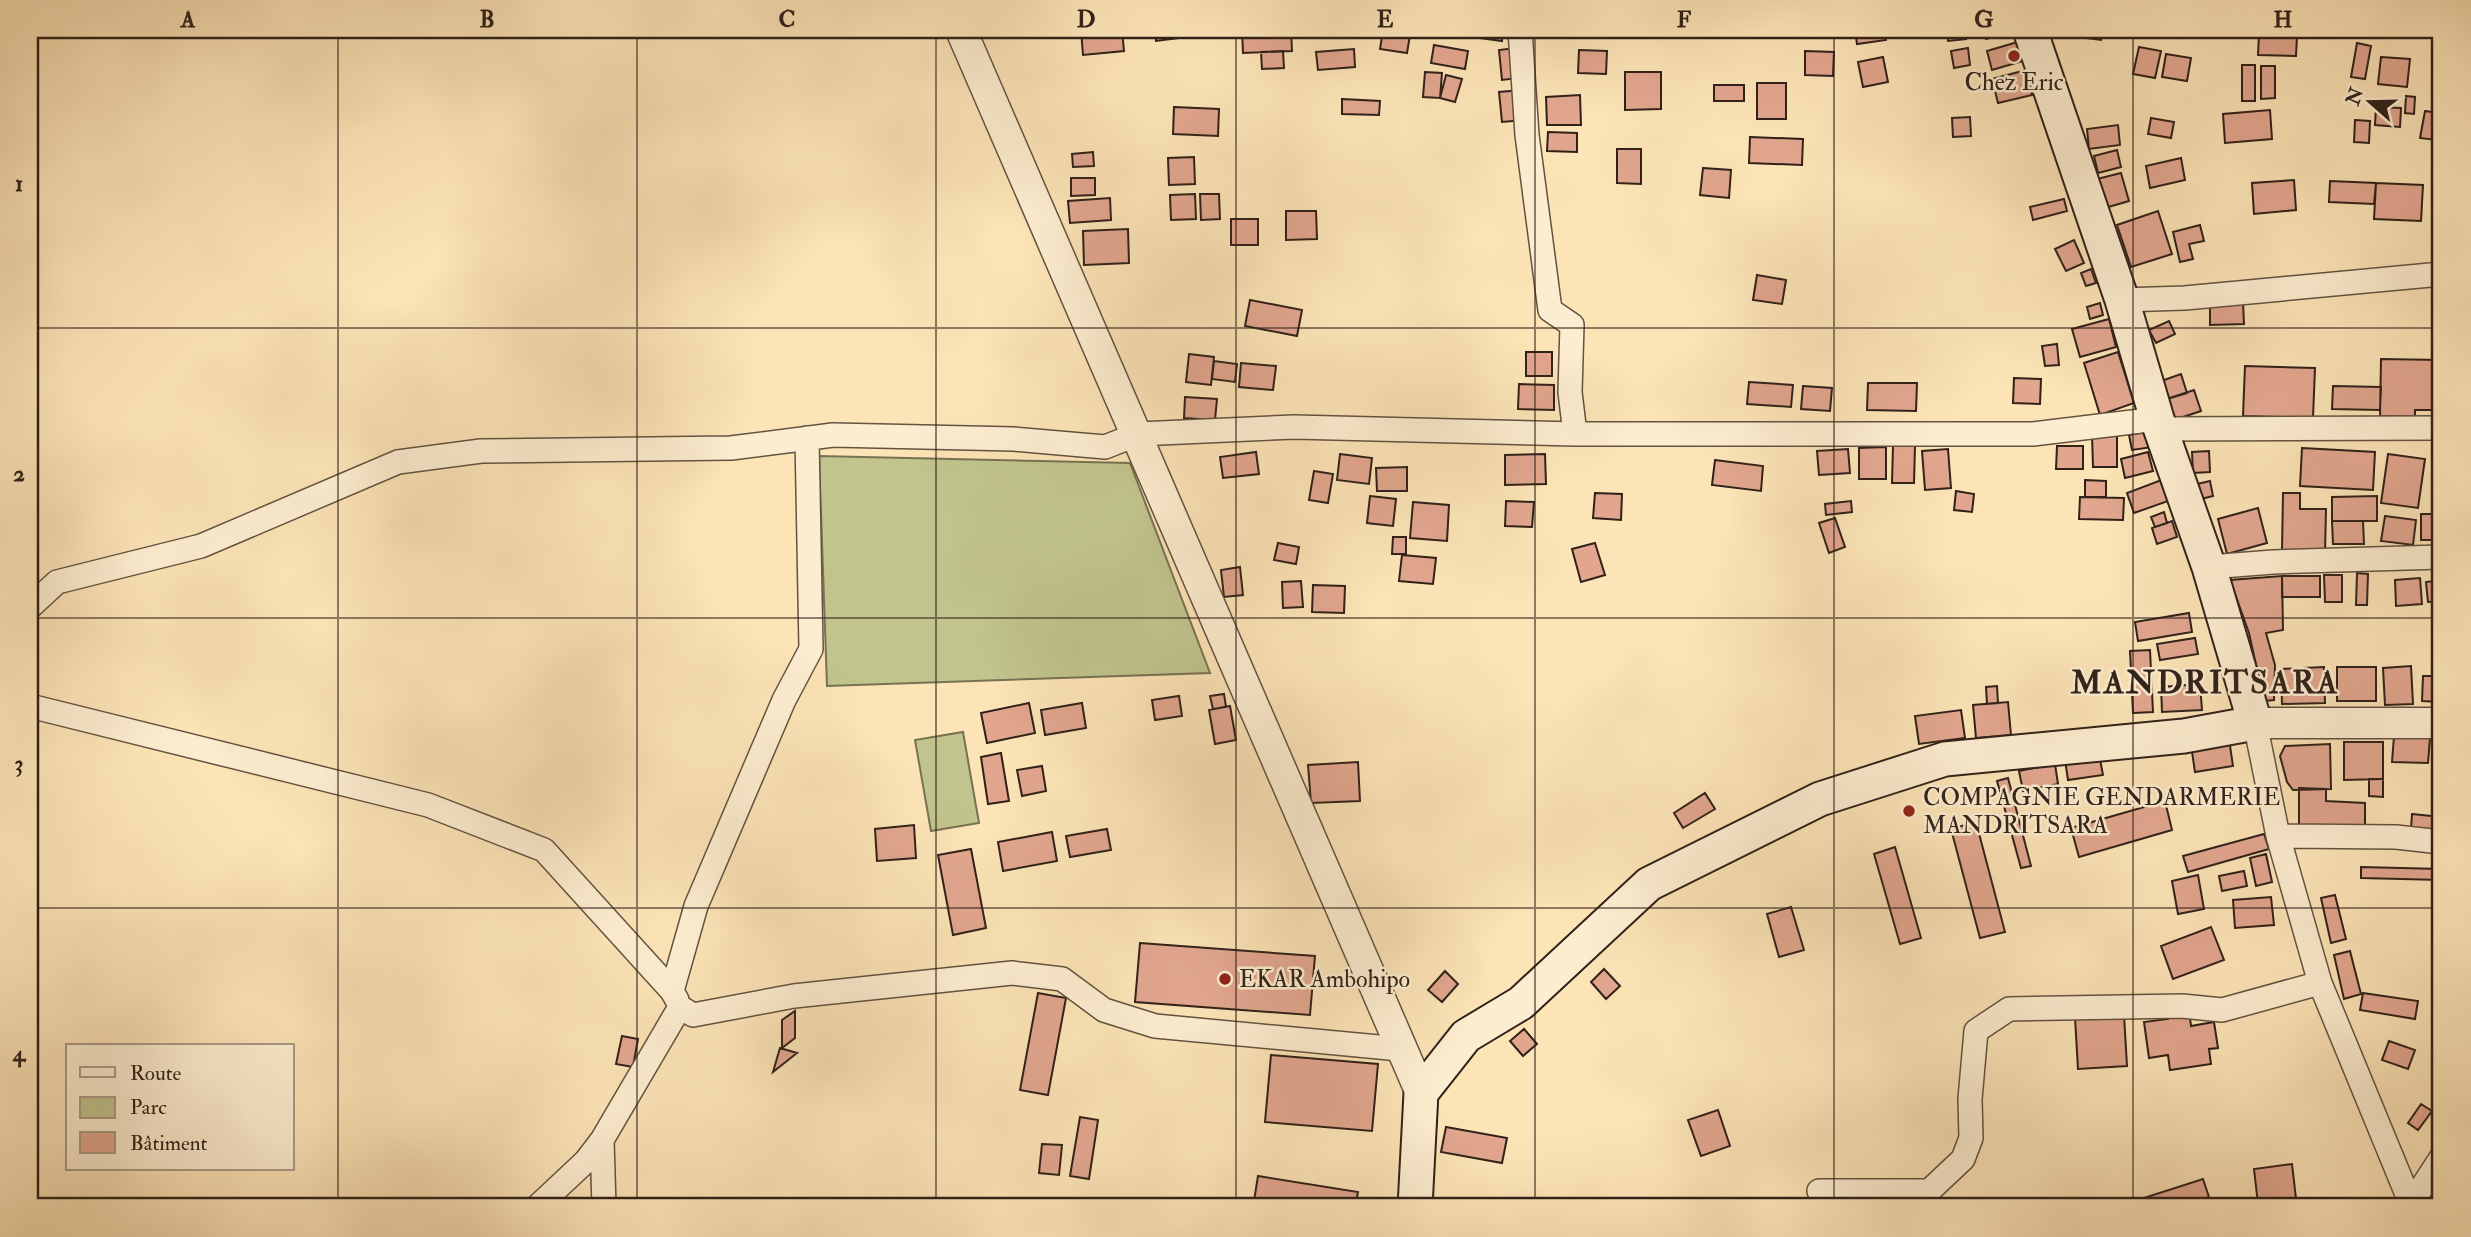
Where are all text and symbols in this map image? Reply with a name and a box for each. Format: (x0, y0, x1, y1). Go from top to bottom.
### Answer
text: A (180, 5, 196, 34)
text: B (479, 5, 495, 34)
text: C (779, 5, 795, 34)
text: D (1077, 5, 1095, 34)
text: E (1377, 5, 1394, 34)
text: F (1677, 5, 1692, 34)
text: G (1974, 5, 1994, 34)
text: H (2274, 5, 2293, 34)
marker: Chez Eric (2006, 48, 2022, 64)
north arrow (2334, 66, 2404, 136)
place label: Chez Eric (1964, 67, 2064, 98)
text: N (2340, 84, 2369, 110)
text: 1 (15, 169, 23, 198)
text: 2 (13, 459, 25, 488)
district label: MANDRITSARA (2070, 663, 2339, 703)
text: 3 (15, 749, 23, 778)
place label: COMPAGNIE GENDARMERIE MANDRITSARA (1923, 782, 2280, 841)
marker: COMPAGNIE GENDARMERIE MANDRITSARA (1901, 803, 1917, 819)
place label: EKAR Ambohipo (1239, 964, 1410, 995)
marker: EKAR Ambohipo (1217, 971, 1233, 987)
text: 4 (12, 1039, 27, 1068)
legend (66, 1044, 294, 1170)
text: Route (130, 1060, 182, 1087)
text: Parc (130, 1094, 167, 1121)
text: Bâtiment (130, 1130, 207, 1157)

